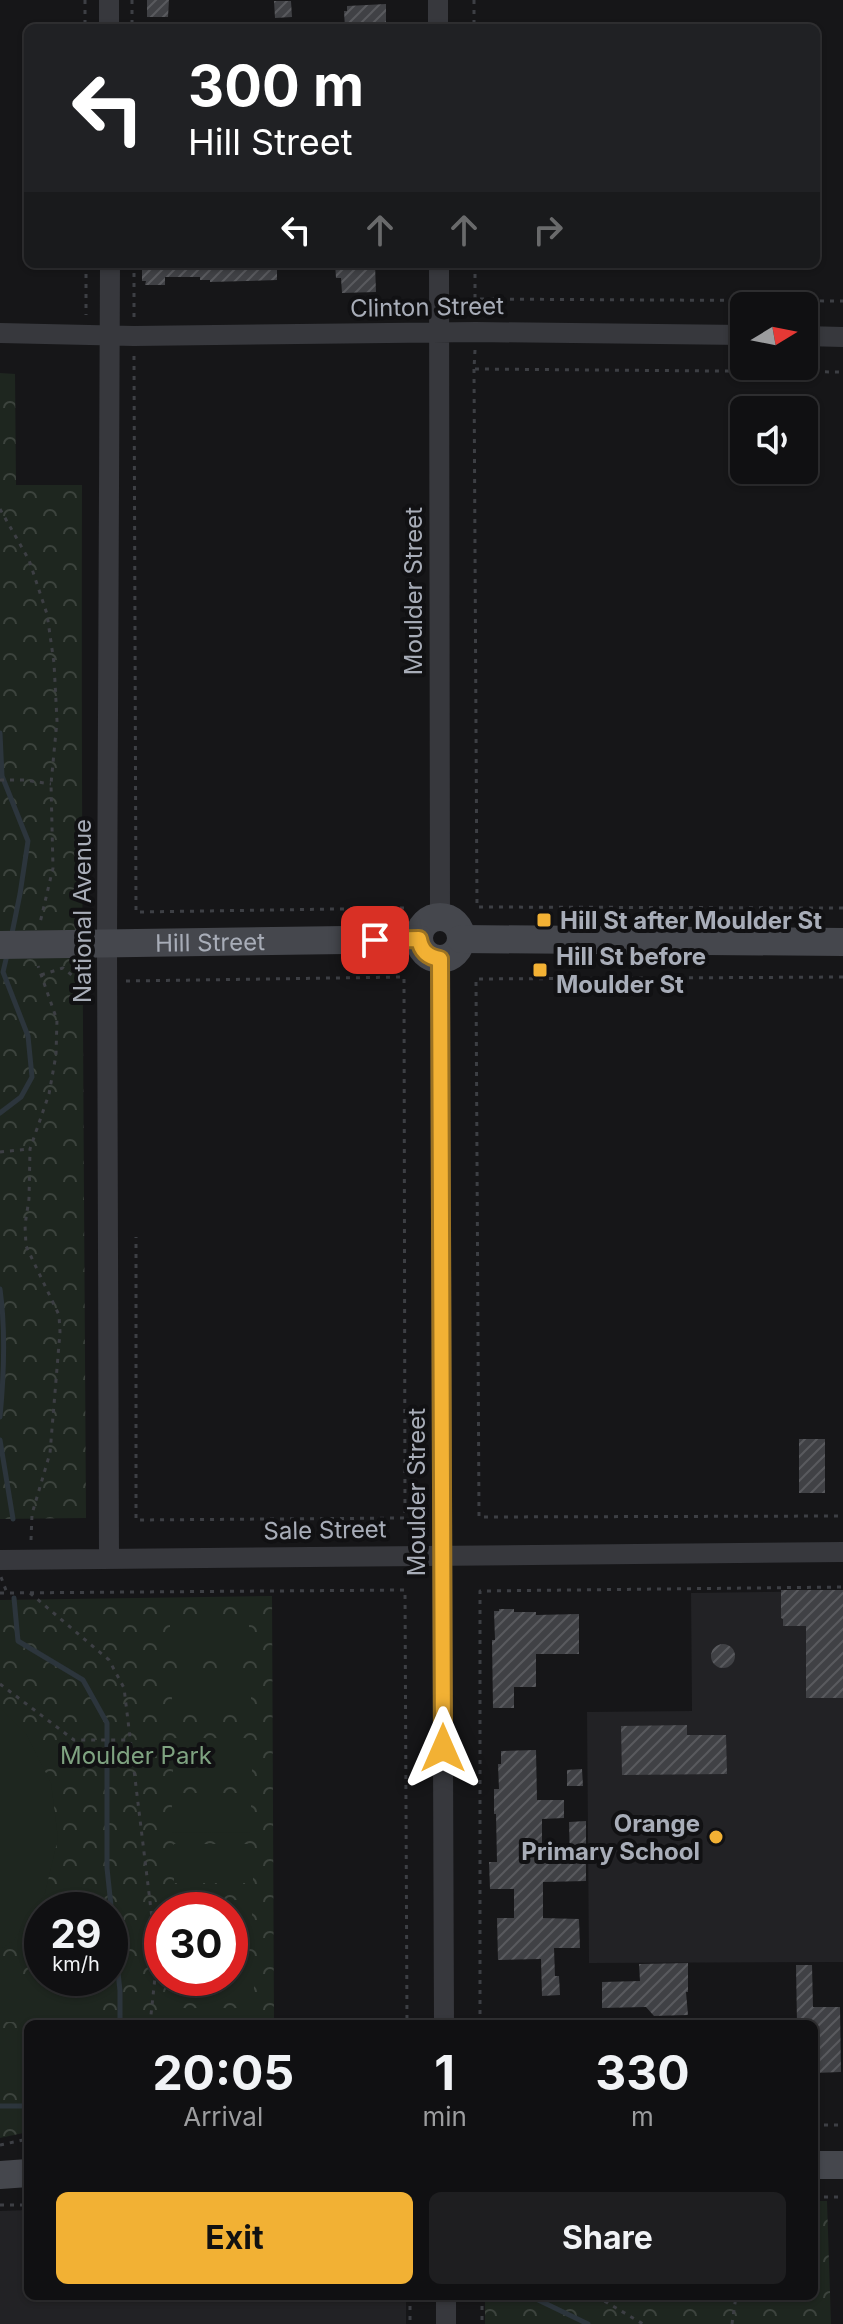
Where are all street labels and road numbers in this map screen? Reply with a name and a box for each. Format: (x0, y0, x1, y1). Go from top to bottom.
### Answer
street label: Clinton Street (350, 291, 504, 323)
street label: Moulder Street (399, 507, 428, 675)
street label: National Avenue (68, 819, 97, 1003)
street label: Hill Street (155, 927, 265, 957)
street label: Moulder Street (402, 1408, 431, 1576)
street label: Sale Street (263, 1514, 387, 1546)

